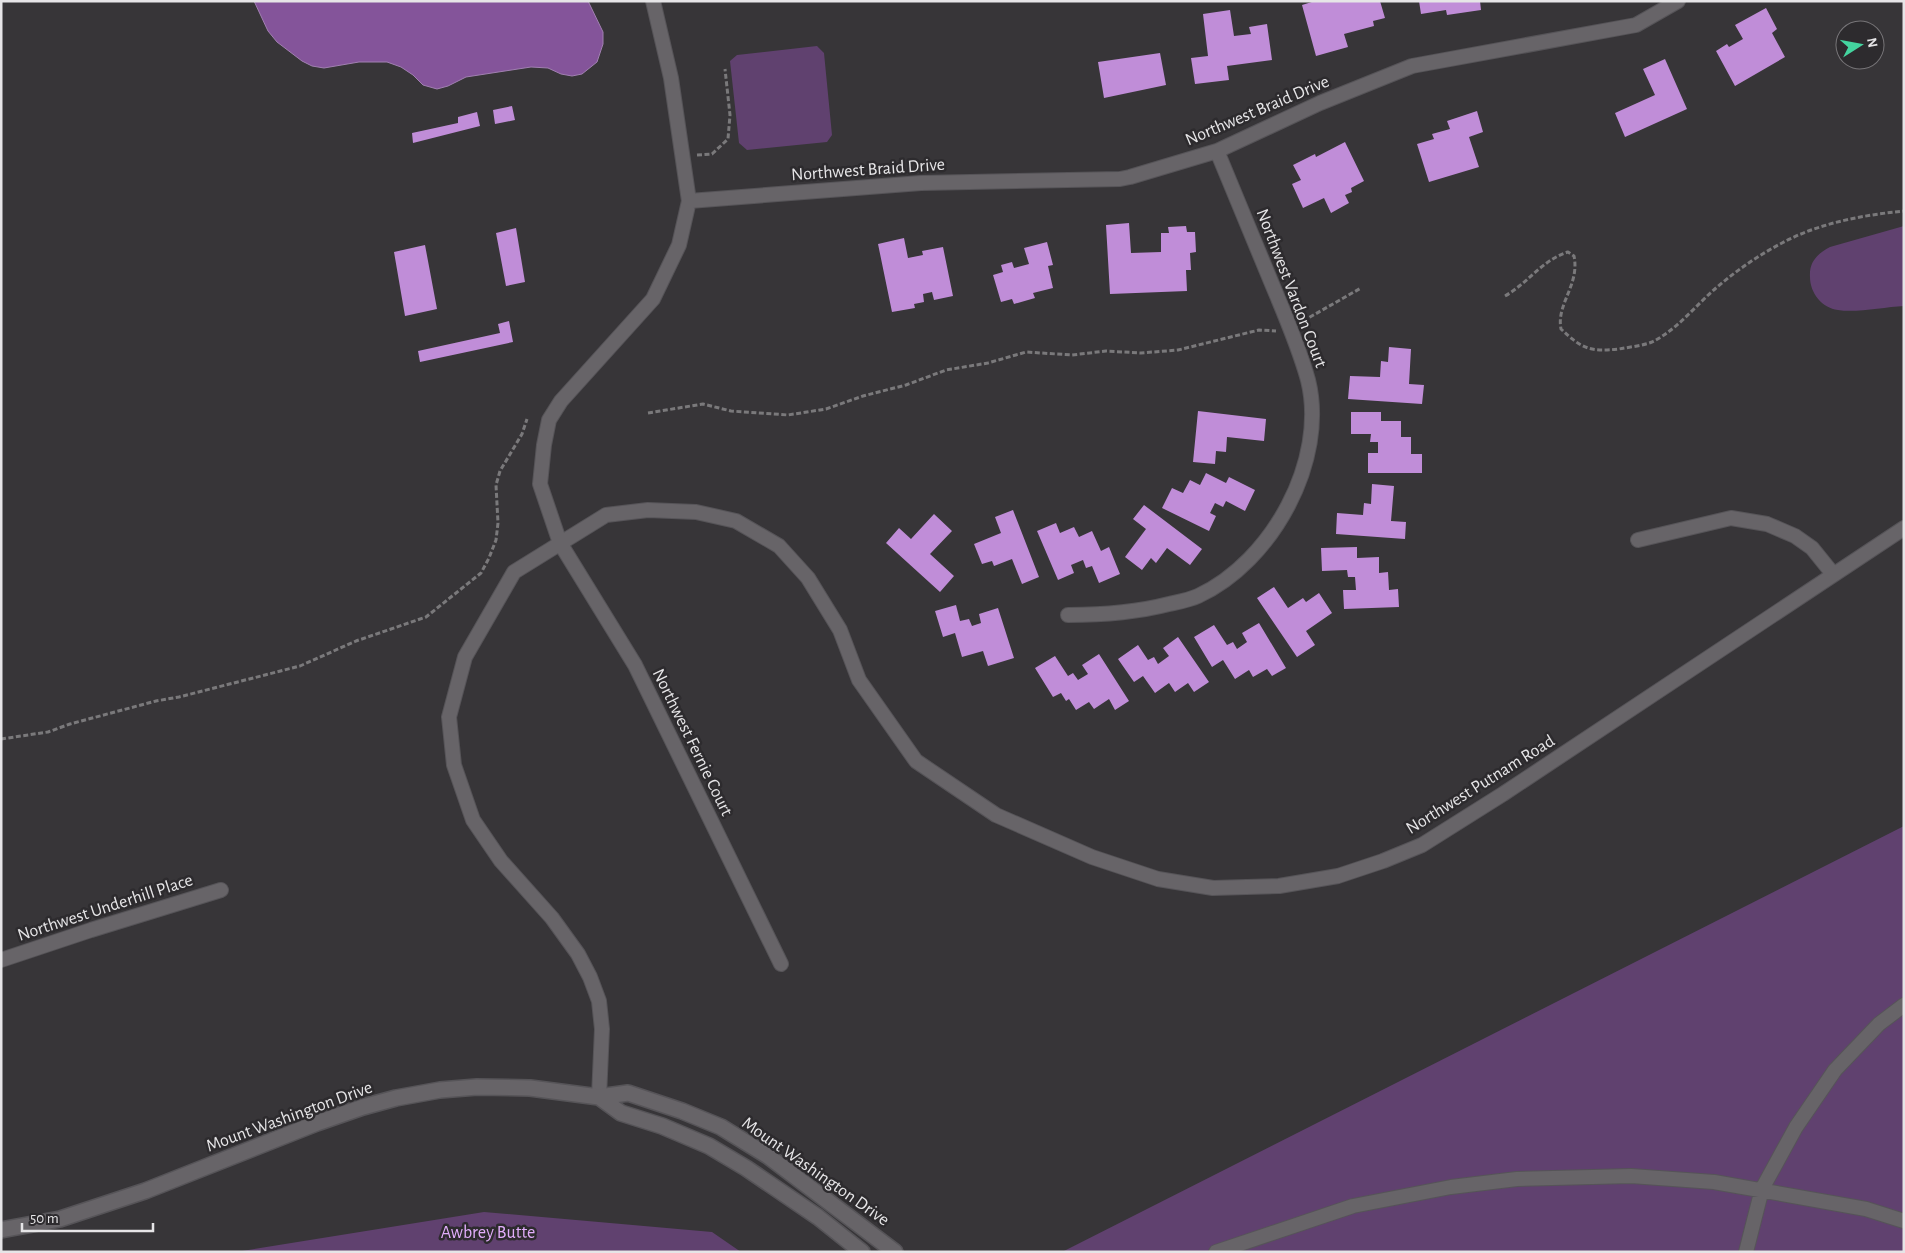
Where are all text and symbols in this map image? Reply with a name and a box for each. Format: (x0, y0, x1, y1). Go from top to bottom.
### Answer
north arrow (1835, 20, 1885, 70)
text: N (1864, 37, 1880, 49)
street label: Northwest Braid Drive (1183, 73, 1332, 149)
street label: Northwest Braid Drive (791, 156, 946, 184)
street label: Northwest Vardon Court (1252, 206, 1330, 370)
street label: Northwest Fernie Court (649, 666, 736, 819)
street label: Northwest Putnam Road (1403, 732, 1558, 838)
street label: Northwest Underhill Place (15, 871, 195, 945)
street label: Mount Washington Drive (204, 1078, 375, 1155)
street label: Mount Washington Drive (738, 1114, 892, 1229)
scale bar (22, 1200, 154, 1232)
text: 50 m (30, 1211, 59, 1226)
park label: Awbrey Butte (441, 1224, 535, 1242)

